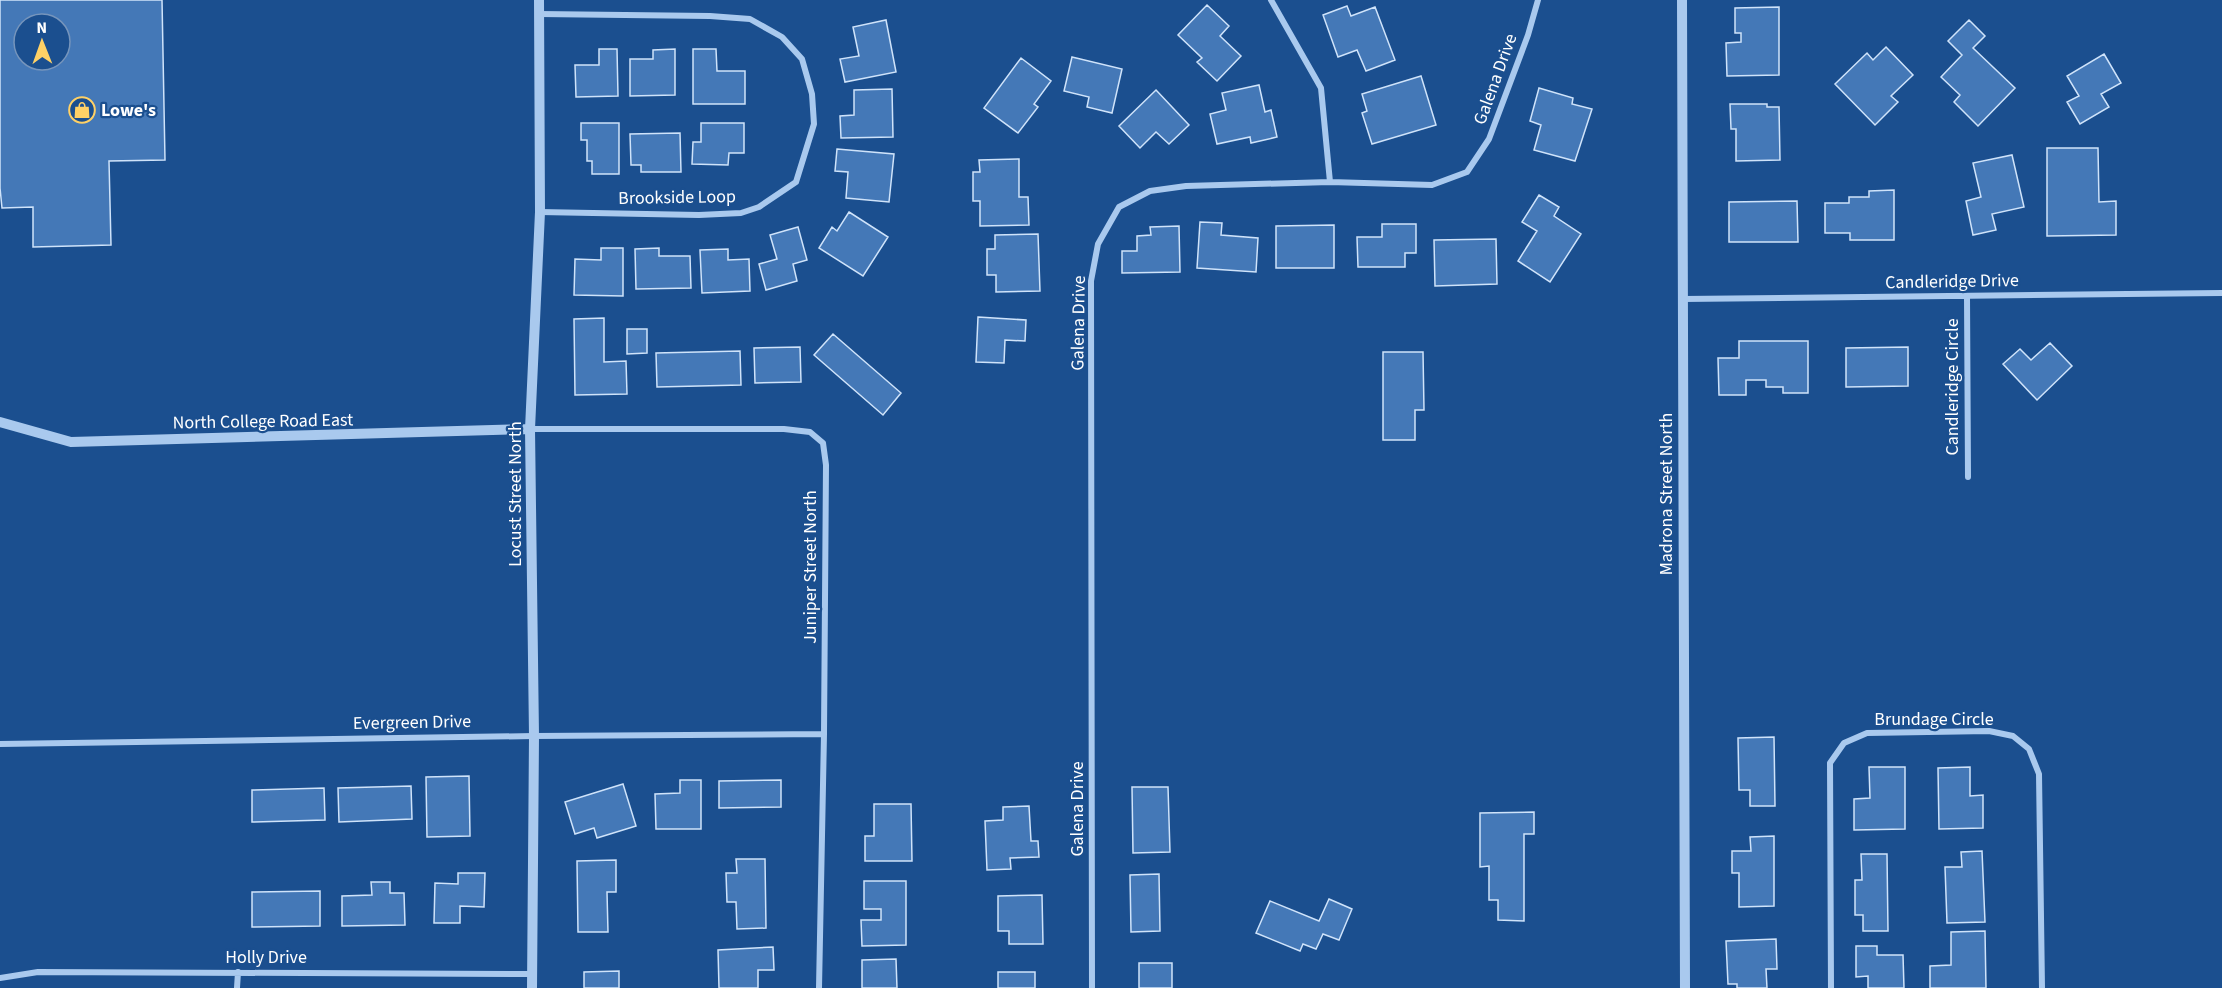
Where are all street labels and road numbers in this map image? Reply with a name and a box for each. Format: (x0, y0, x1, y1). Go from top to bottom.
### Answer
street label: Galena Drive (1467, 30, 1524, 128)
street label: Brookside Loop (618, 184, 736, 211)
street label: Candleridge Drive (1885, 268, 2019, 295)
street label: Galena Drive (1065, 275, 1092, 371)
street label: Candleridge Circle (1940, 318, 1965, 456)
street label: North College Road East (173, 407, 353, 436)
street label: Madrona Street North (1654, 413, 1679, 575)
street label: Locust Street North (503, 421, 528, 567)
street label: Juniper Street North (798, 490, 823, 644)
street label: Brundage Circle (1874, 707, 1994, 732)
street label: Evergreen Drive (353, 709, 471, 736)
street label: Galena Drive (1065, 761, 1090, 857)
street label: Holly Drive (225, 945, 307, 970)

